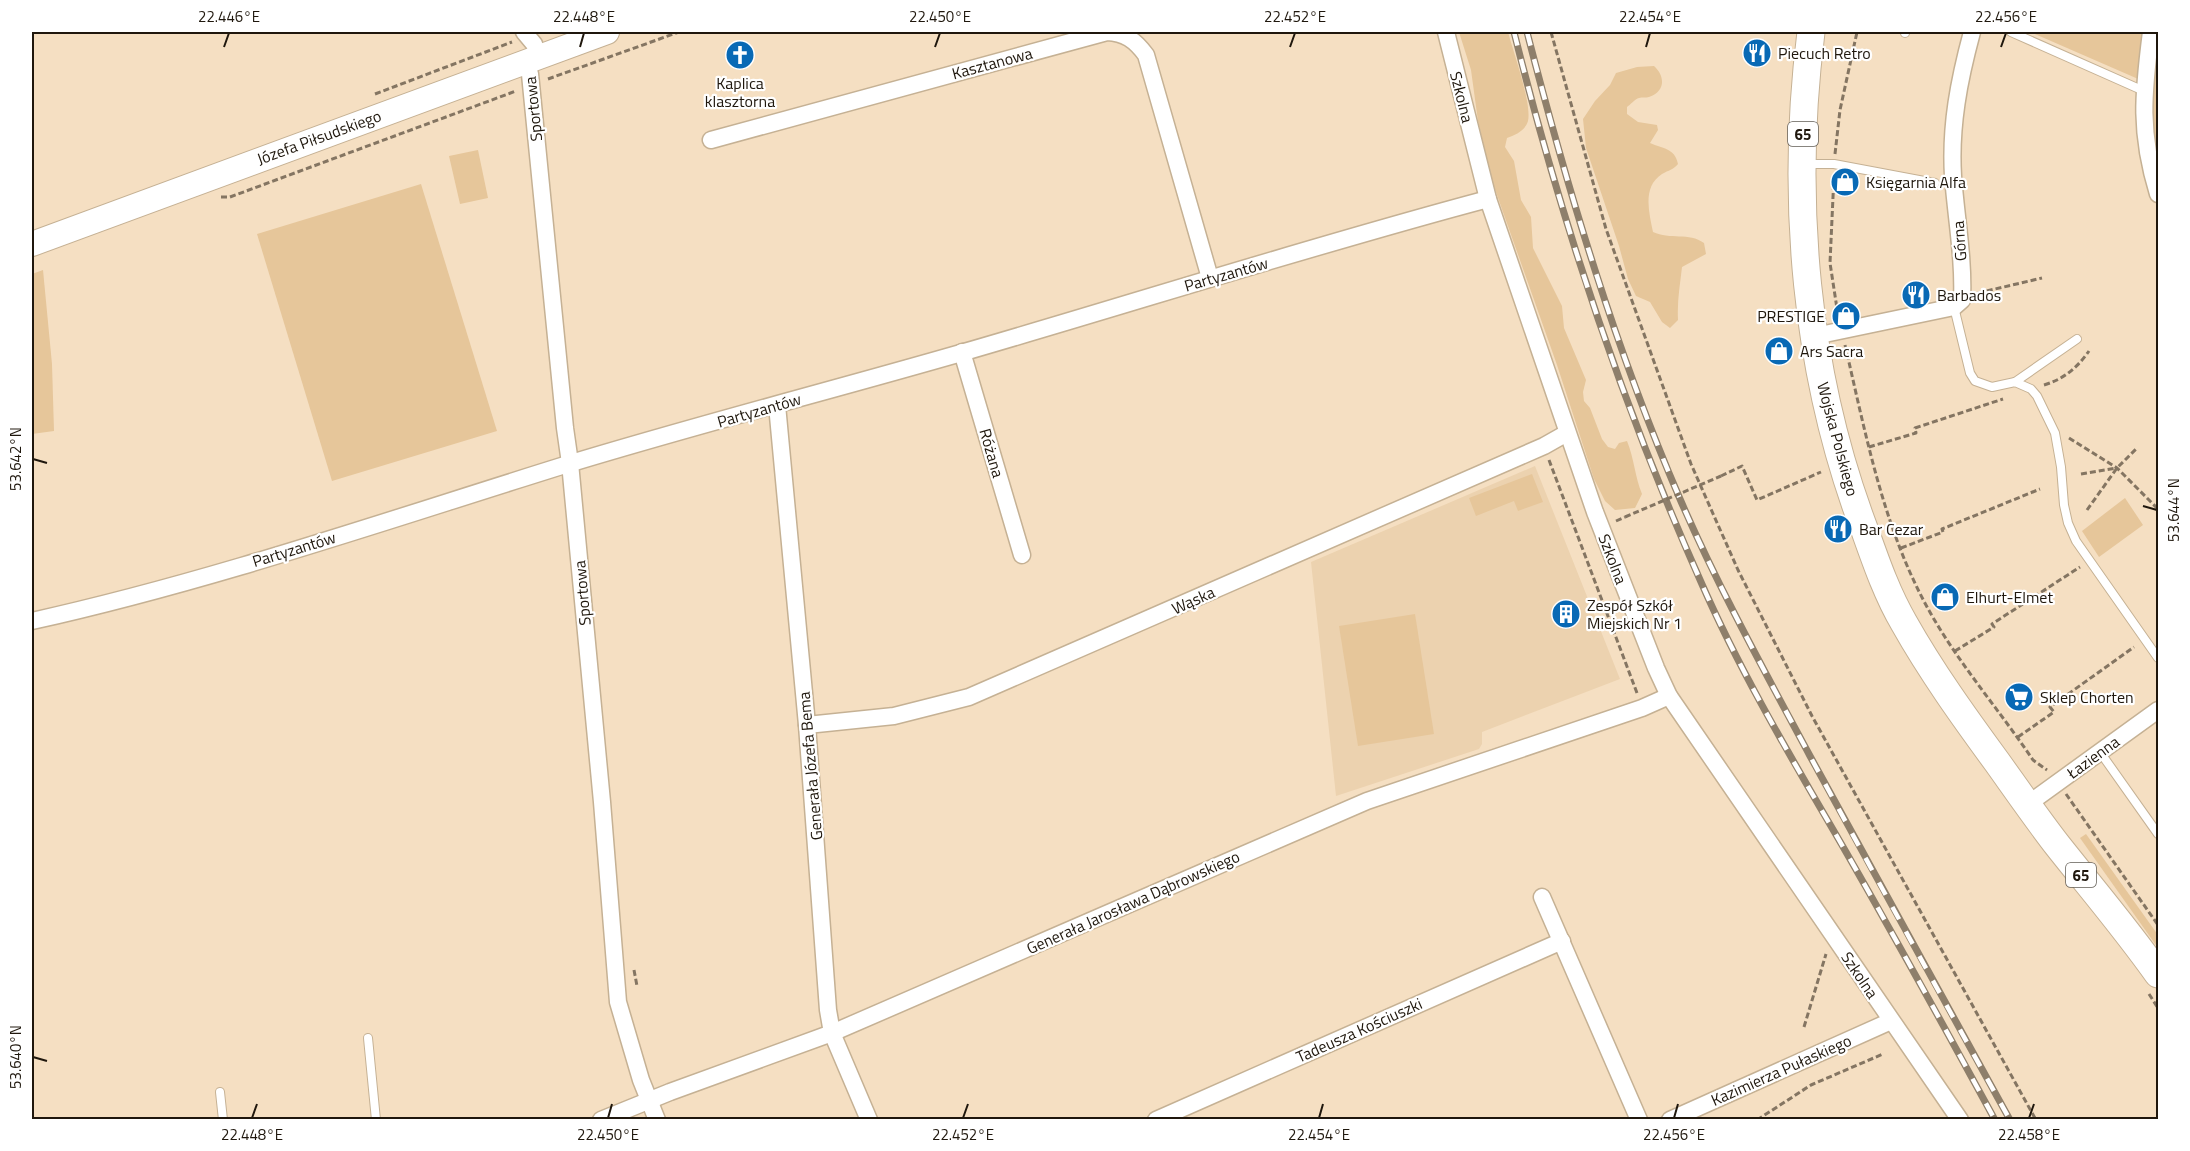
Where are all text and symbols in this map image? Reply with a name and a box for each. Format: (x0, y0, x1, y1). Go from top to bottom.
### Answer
text: 22.446°E (198, 5, 260, 28)
text: 22.448°E (553, 5, 615, 28)
text: 22.450°E (909, 5, 971, 28)
text: 22.452°E (1264, 5, 1326, 28)
text: 22.454°E (1619, 5, 1681, 28)
text: 22.456°E (1975, 5, 2037, 28)
restaurant icon: Piecuch Retro (1741, 37, 1773, 69)
church icon: Kaplica klasztorna (724, 39, 756, 71)
street label: Kasztanowa (949, 41, 1035, 85)
place label: Piecuch Retro (1778, 41, 1871, 65)
street label: Szkolna (1444, 69, 1480, 125)
place label: Kaplica klasztorna (705, 71, 775, 113)
street label: Sportowa (518, 75, 548, 143)
street label: Józefa Piłsudskiego (253, 103, 385, 171)
road number: 65 (1788, 122, 1818, 146)
shop icon: Księgarnia Alfa (1829, 166, 1861, 198)
place label: Księgarnia Alfa (1866, 170, 1966, 194)
street label: Górna (1946, 220, 1972, 262)
street label: Partyzantów (1181, 251, 1271, 297)
restaurant icon: Barbados (1900, 279, 1932, 311)
place label: Barbados (1937, 283, 2001, 307)
shop icon: PRESTIGE (1830, 300, 1862, 332)
place label: PRESTIGE (1757, 304, 1825, 328)
shop icon: Ars Sacra (1763, 335, 1795, 367)
place label: Ars Sacra (1800, 339, 1863, 363)
street label: Wojska Polskiego (1811, 379, 1865, 499)
street label: Partyzantów (714, 387, 804, 433)
street label: Różana (974, 426, 1010, 480)
text: 53.642°N (4, 427, 27, 491)
text: 53.644°N (2162, 478, 2185, 542)
restaurant icon: Bar Cezar (1822, 513, 1854, 545)
place label: Bar Cezar (1859, 517, 1924, 541)
street label: Partyzantów (249, 525, 339, 573)
street label: Szkolna (1592, 530, 1634, 588)
street label: Sportowa (567, 559, 597, 627)
street label: Wąska (1168, 580, 1218, 620)
shop icon: Elhurt-Elmet (1929, 581, 1961, 613)
place label: Elhurt-Elmet (1966, 585, 2053, 609)
place label: Zespół Szkół Miejskich Nr 1 (1587, 593, 1682, 635)
building icon: Zespół Szkół Miejskich Nr 1 (1550, 598, 1582, 630)
supermarket icon: Sklep Chorten (2003, 681, 2035, 713)
place label: Sklep Chorten (2040, 685, 2134, 709)
street label: Generała Józefa Bema (792, 691, 828, 841)
street label: Łazienna (2061, 730, 2124, 785)
street label: Generała Jarosława Dąbrowskiego (1023, 844, 1243, 960)
road number: 65 (2066, 863, 2096, 887)
street label: Szkolna (1835, 947, 1885, 1003)
street label: Tadeusza Kościuszki (1292, 991, 1426, 1069)
text: 53.640°N (4, 1025, 27, 1089)
street label: Kazimierza Pułaskiego (1707, 1028, 1855, 1112)
text: 22.448°E (221, 1123, 283, 1146)
text: 22.450°E (577, 1123, 639, 1146)
text: 22.452°E (932, 1123, 994, 1146)
text: 22.454°E (1288, 1123, 1350, 1146)
text: 22.456°E (1643, 1123, 1705, 1146)
text: 22.458°E (1998, 1123, 2060, 1146)

